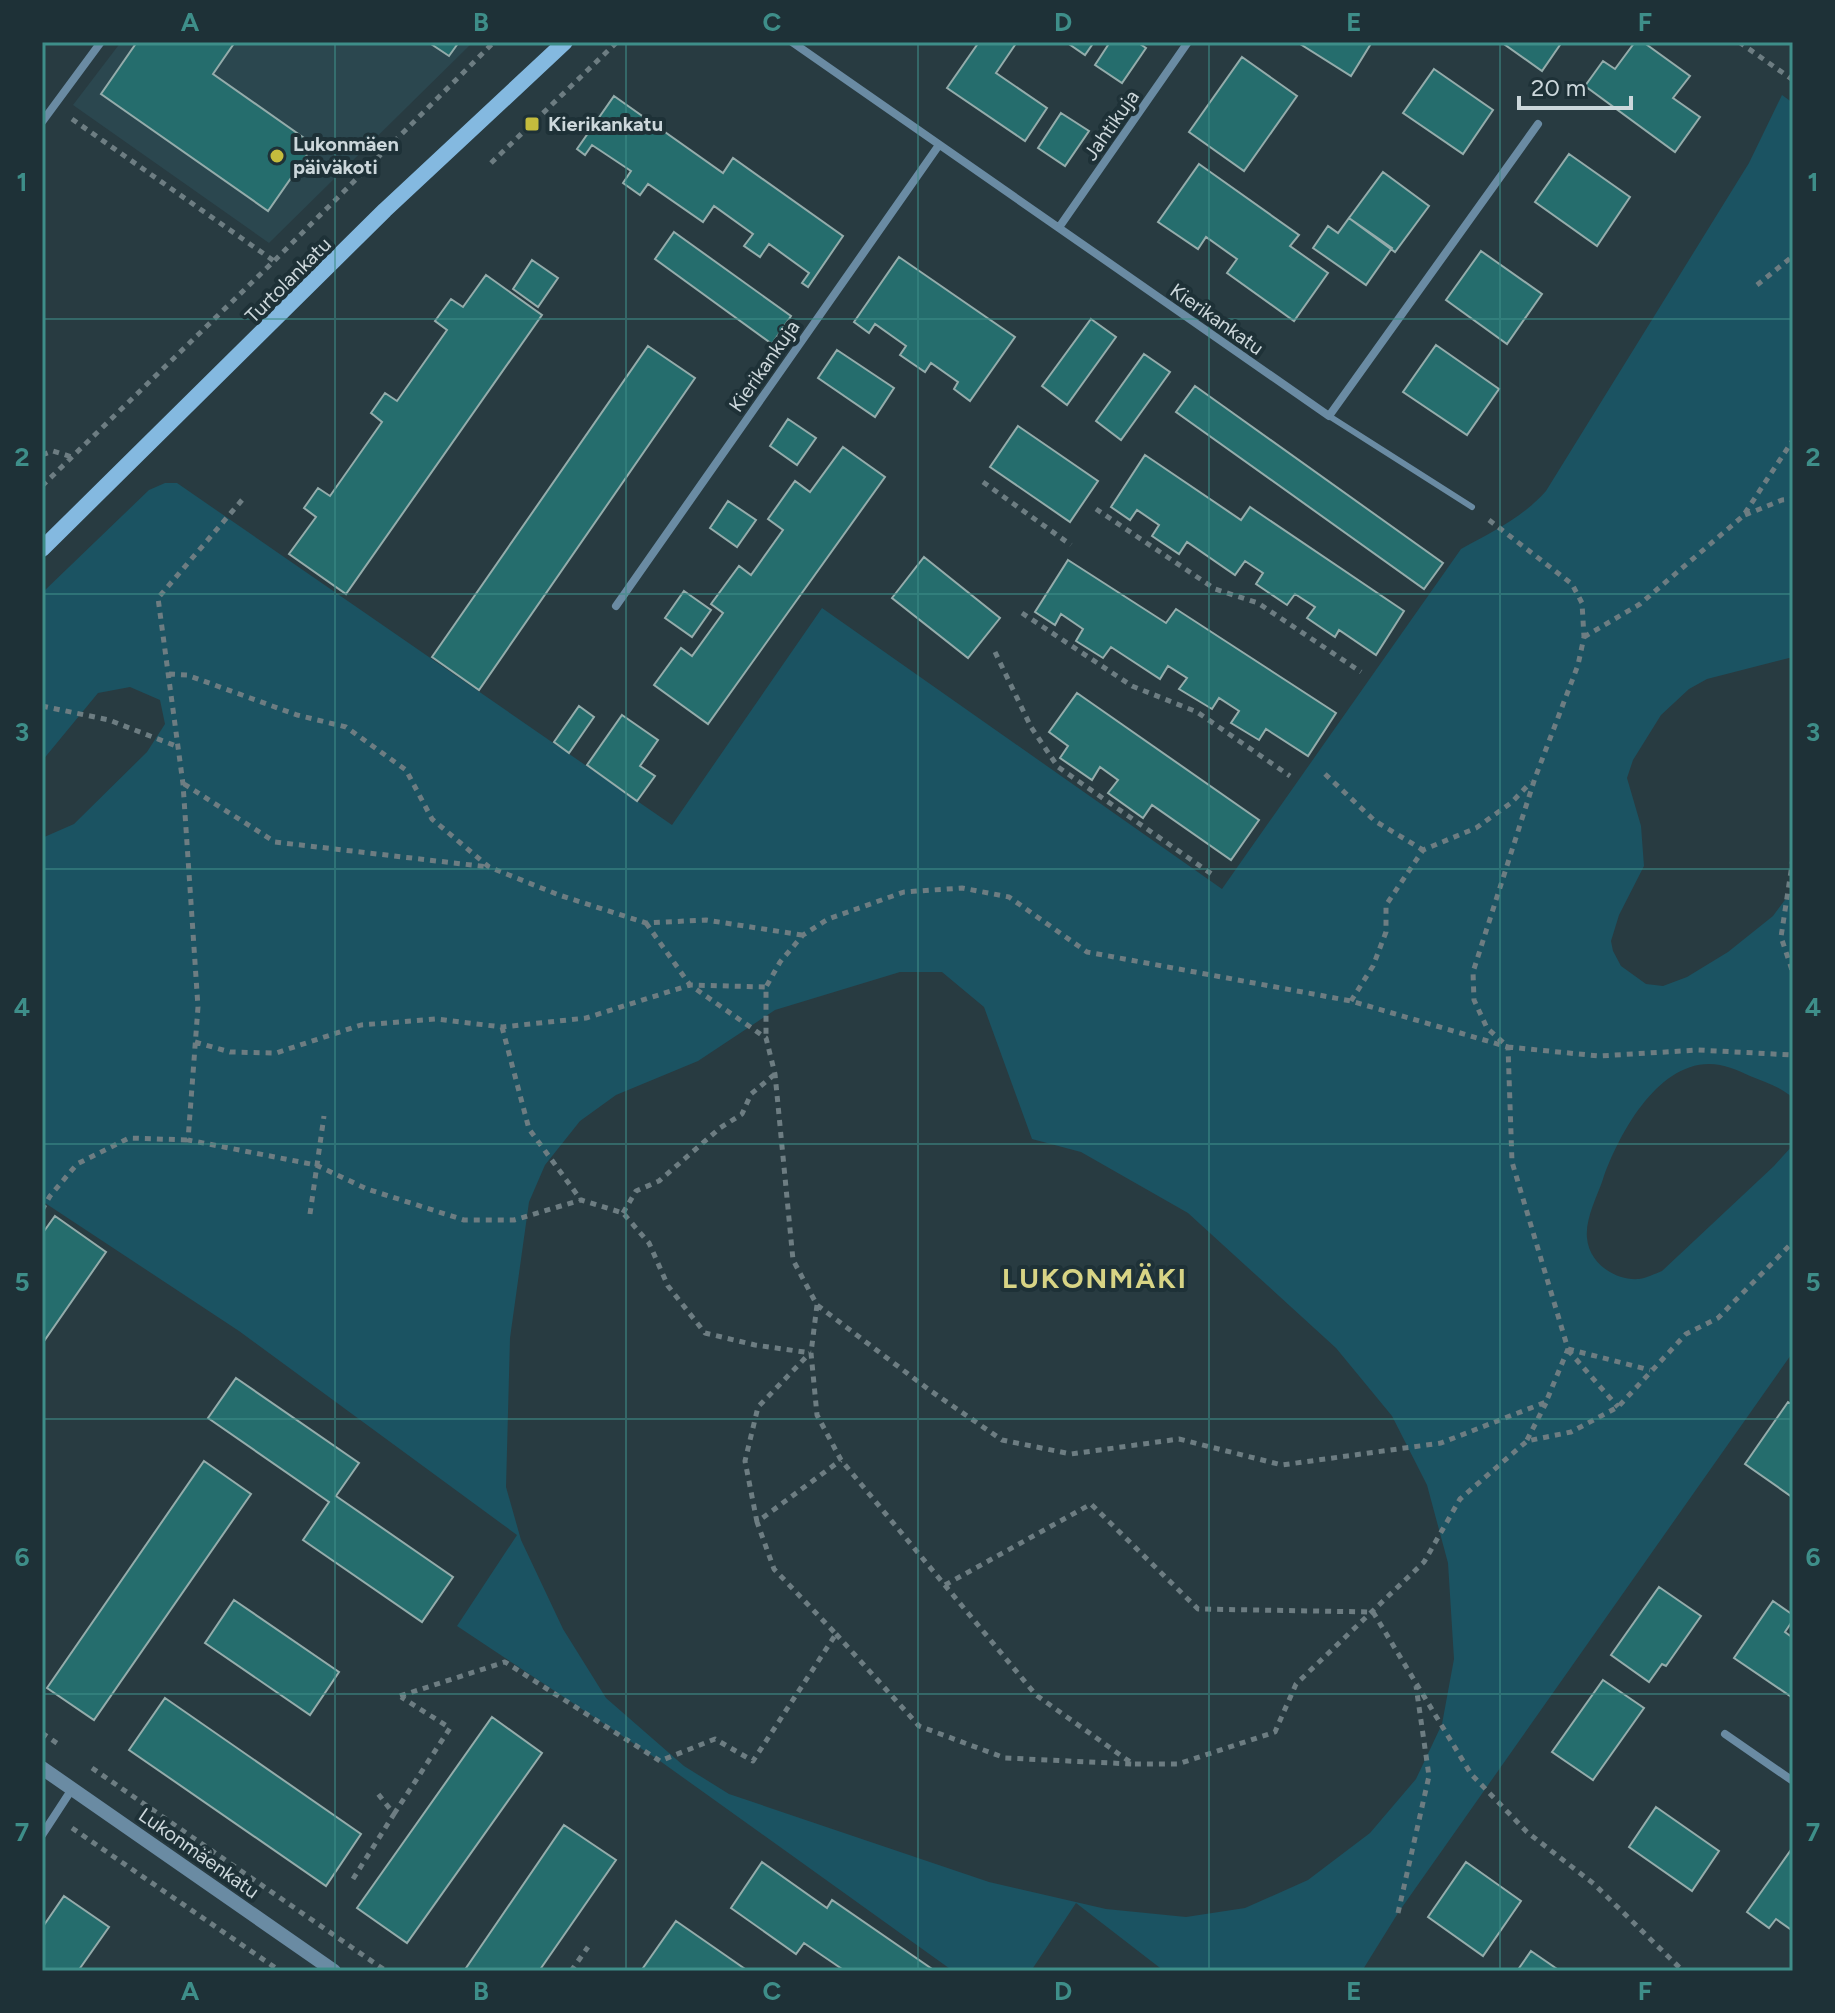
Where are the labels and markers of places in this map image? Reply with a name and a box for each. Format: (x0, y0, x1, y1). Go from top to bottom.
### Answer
place label: Kierikankatu (548, 112, 663, 136)
marker: Kierikankatu (523, 115, 541, 133)
place label: Lukonmäen päiväkoti (293, 132, 399, 179)
marker: Lukonmäen päiväkoti (268, 147, 286, 165)

